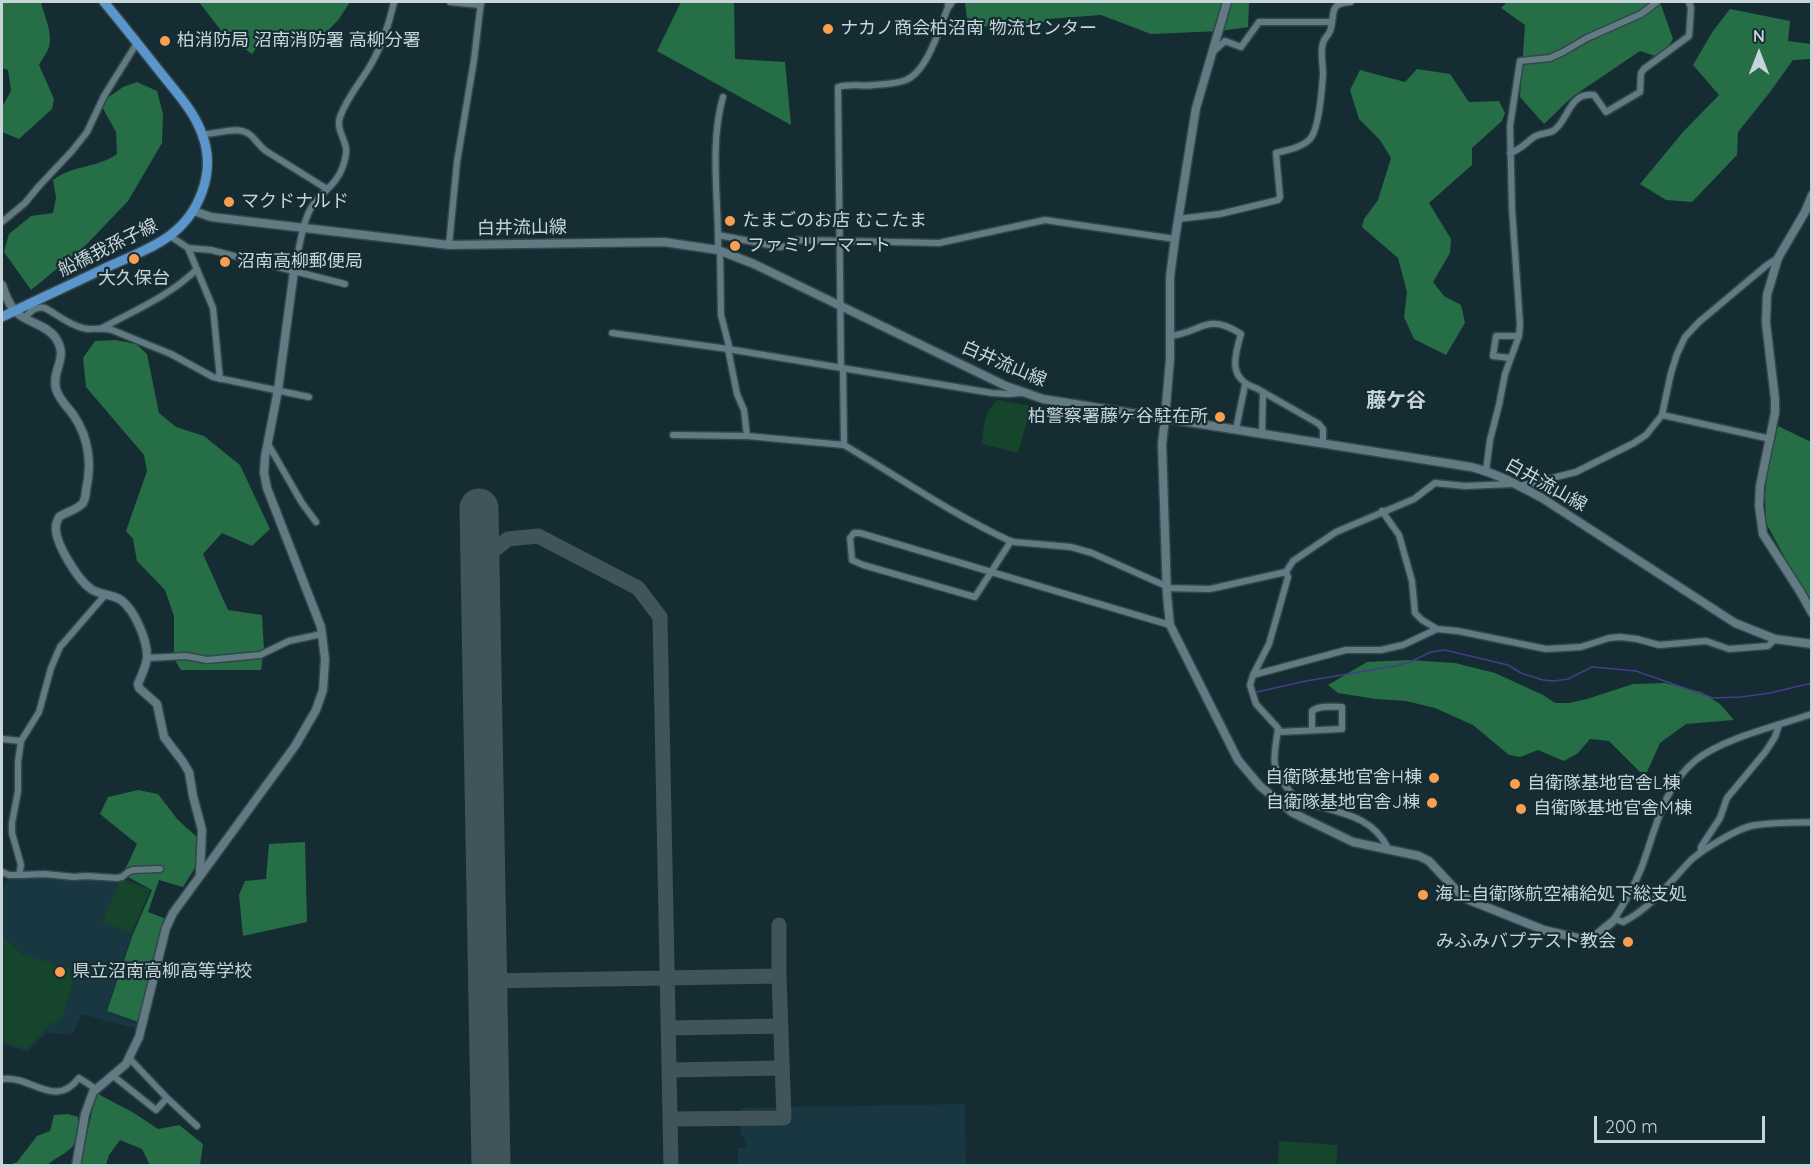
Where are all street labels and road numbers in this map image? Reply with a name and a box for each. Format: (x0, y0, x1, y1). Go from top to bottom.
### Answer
street label: 船橋我孫子線 (55, 215, 161, 281)
street label: 白井流山線 (477, 216, 567, 240)
street label: 白井流山線 (958, 336, 1050, 392)
street label: 白井流山線 (1501, 454, 1591, 516)

